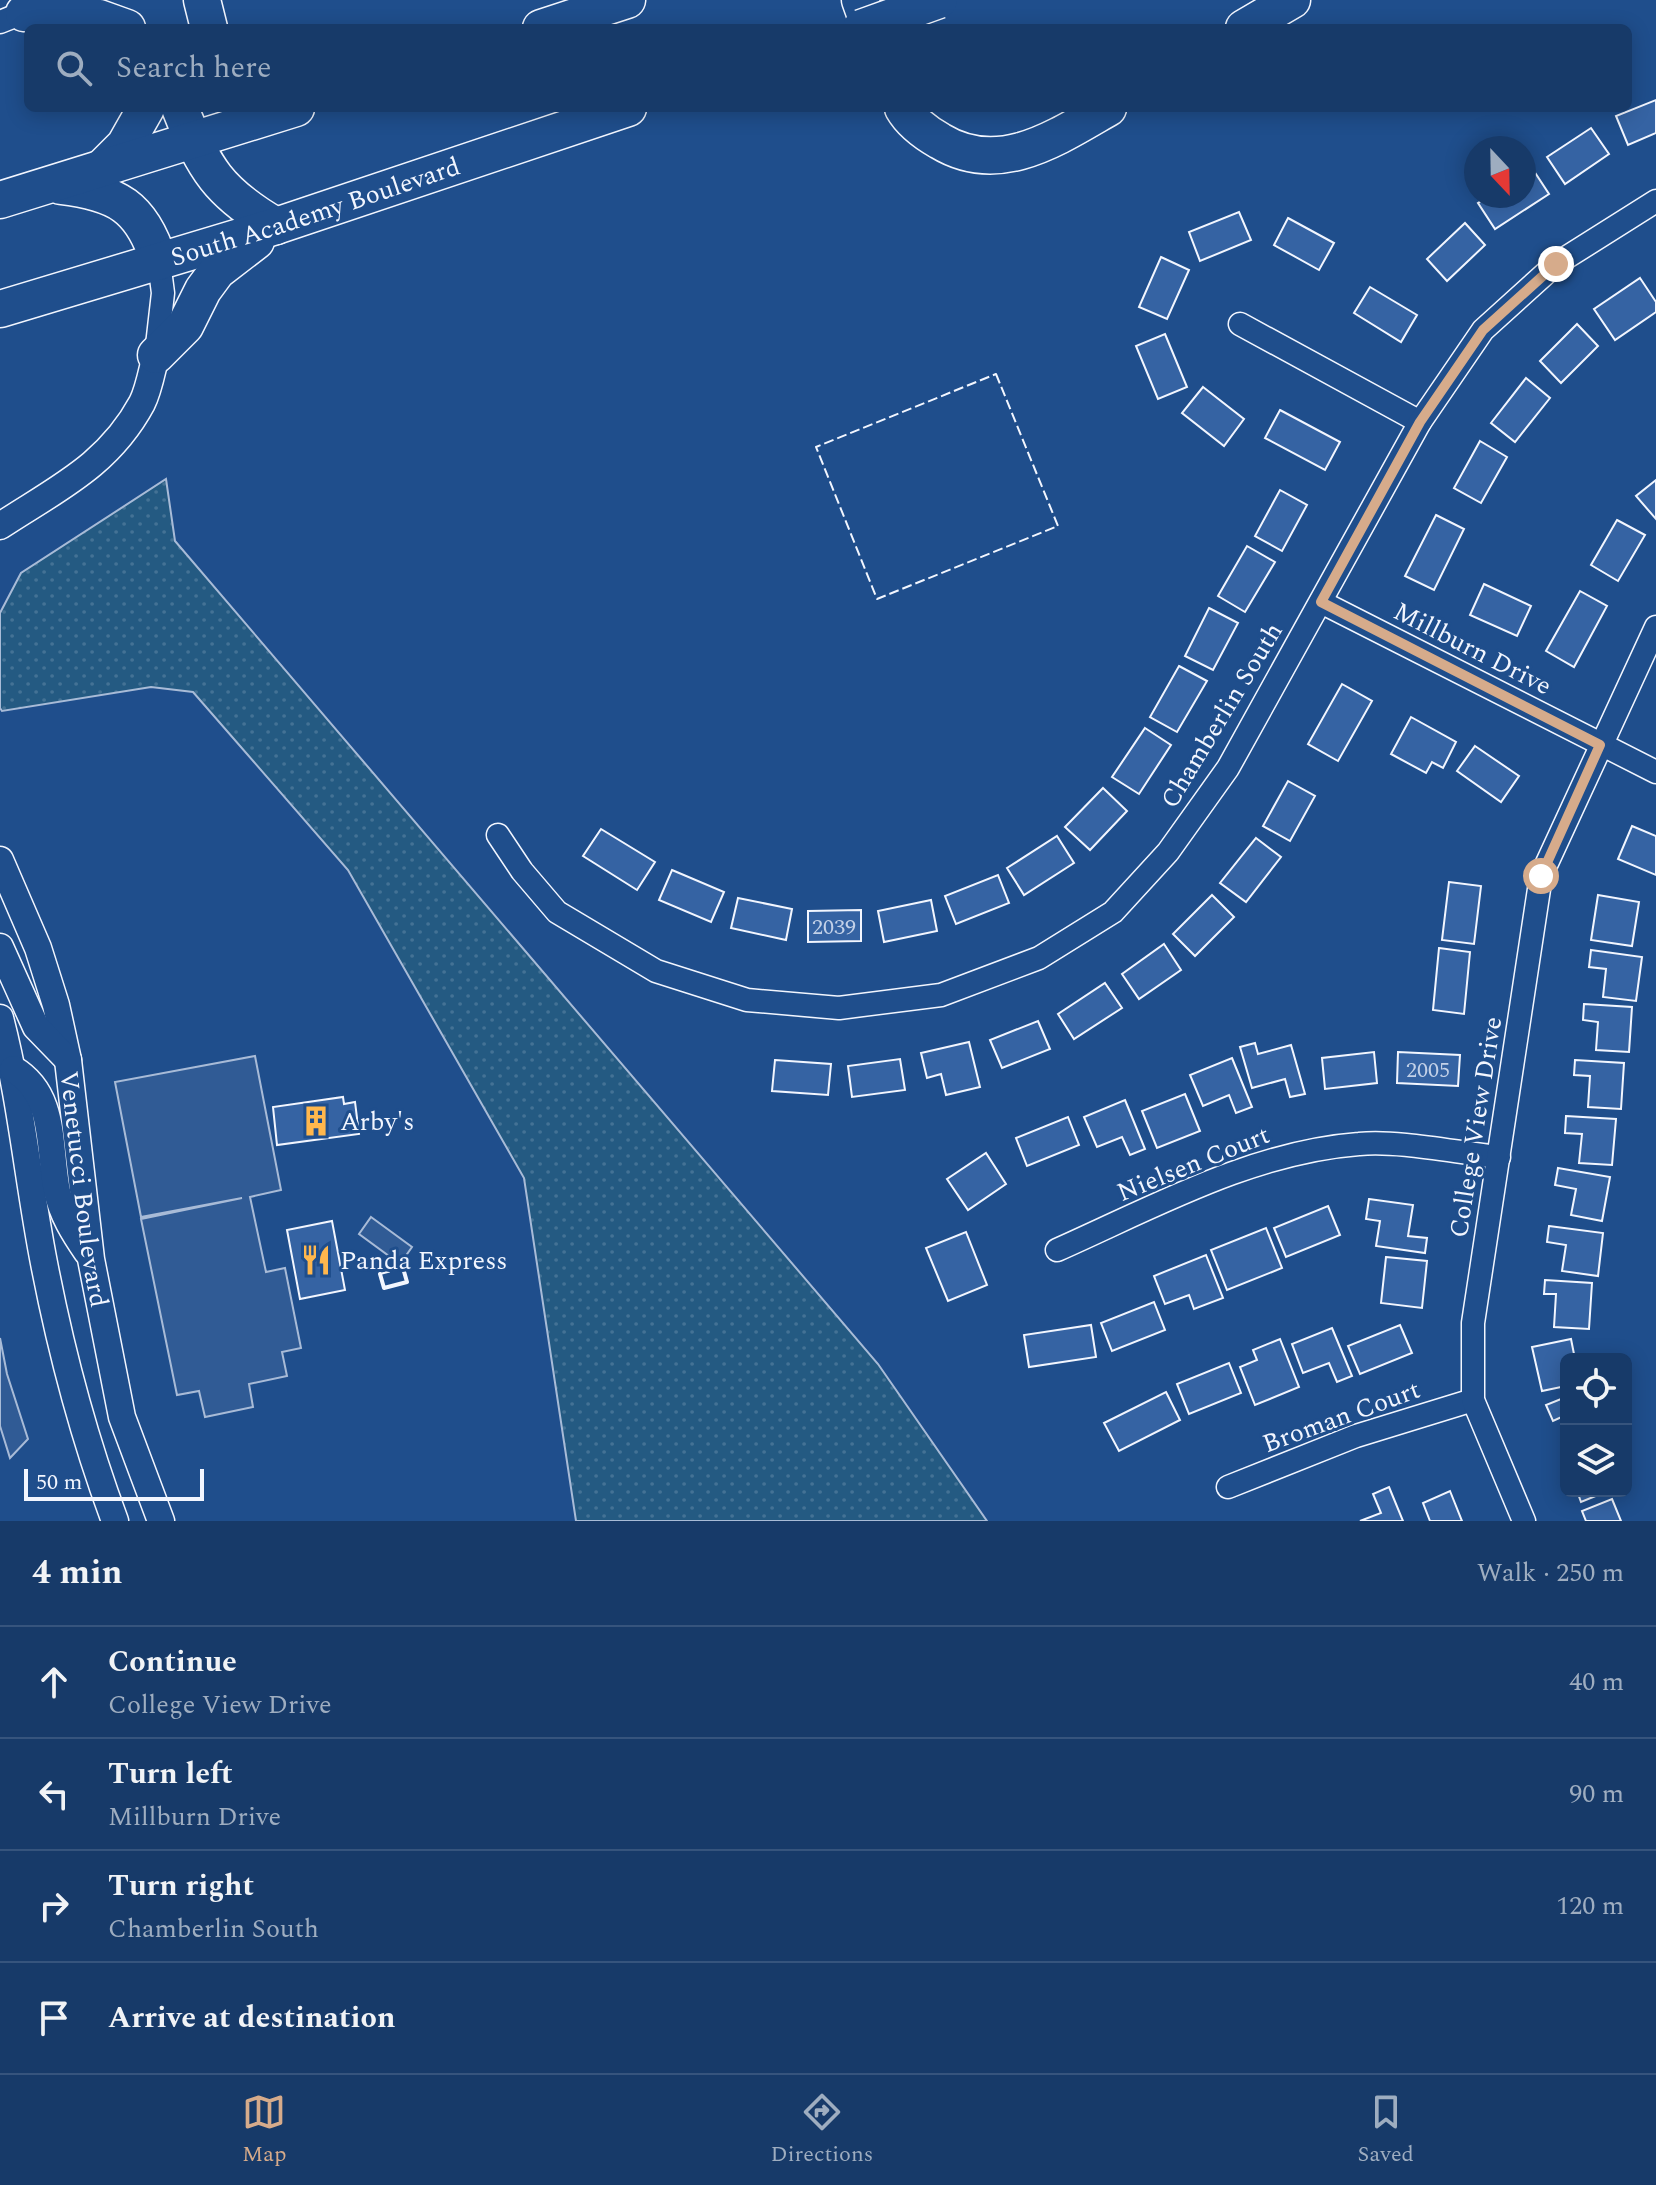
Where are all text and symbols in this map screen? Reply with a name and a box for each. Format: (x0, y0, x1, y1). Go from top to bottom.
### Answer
search box (24, 24, 1632, 112)
text: Search here (116, 45, 272, 91)
icon: search (52, 46, 96, 90)
north arrow (1464, 136, 1536, 208)
street label: South Academy Boulevard (166, 147, 466, 278)
route end (1538, 246, 1574, 282)
street label: Millburn Drive (1386, 592, 1559, 706)
street label: Chamberlin South (1150, 615, 1293, 816)
route start (1523, 858, 1559, 894)
house number: 2039 (812, 911, 856, 944)
street label: College View Drive (1439, 1014, 1513, 1241)
house number: 2005 (1406, 1054, 1450, 1087)
street label: Venetucci Boulevard (48, 1069, 119, 1311)
place label: Arby's (340, 1102, 415, 1142)
building icon: Arby's (299, 1104, 333, 1138)
street label: Nielsen Court (1111, 1115, 1276, 1213)
place label: Panda Express (340, 1241, 507, 1281)
restaurant icon: Panda Express (299, 1243, 333, 1277)
map controls (1560, 1353, 1632, 1497)
button: locate (1560, 1353, 1632, 1425)
street label: Broman Court (1257, 1370, 1426, 1464)
button: layers (1560, 1425, 1632, 1497)
scale bar (24, 1465, 204, 1501)
text: 50 m (36, 1466, 82, 1499)
text: 4 min (32, 1547, 122, 1599)
text: Walk · 250 m (1477, 1553, 1624, 1593)
text: Continue (108, 1639, 237, 1685)
icon: ahead (32, 1660, 76, 1704)
text: 40 m (1569, 1662, 1624, 1702)
text: College View Drive (108, 1685, 332, 1725)
text: Turn left (108, 1751, 233, 1797)
icon: left (32, 1772, 76, 1816)
text: 90 m (1569, 1774, 1624, 1814)
text: Millburn Drive (108, 1797, 281, 1837)
text: Turn right (108, 1863, 254, 1909)
icon: right (32, 1884, 76, 1928)
text: 120 m (1556, 1886, 1624, 1926)
text: Chamberlin South (108, 1909, 319, 1949)
text: Arrive at destination (108, 1995, 395, 2041)
icon: arrive (32, 1996, 76, 2040)
tab: Map (242, 2090, 286, 2171)
tab: Directions (771, 2090, 873, 2171)
tab: Saved (1357, 2090, 1414, 2171)

